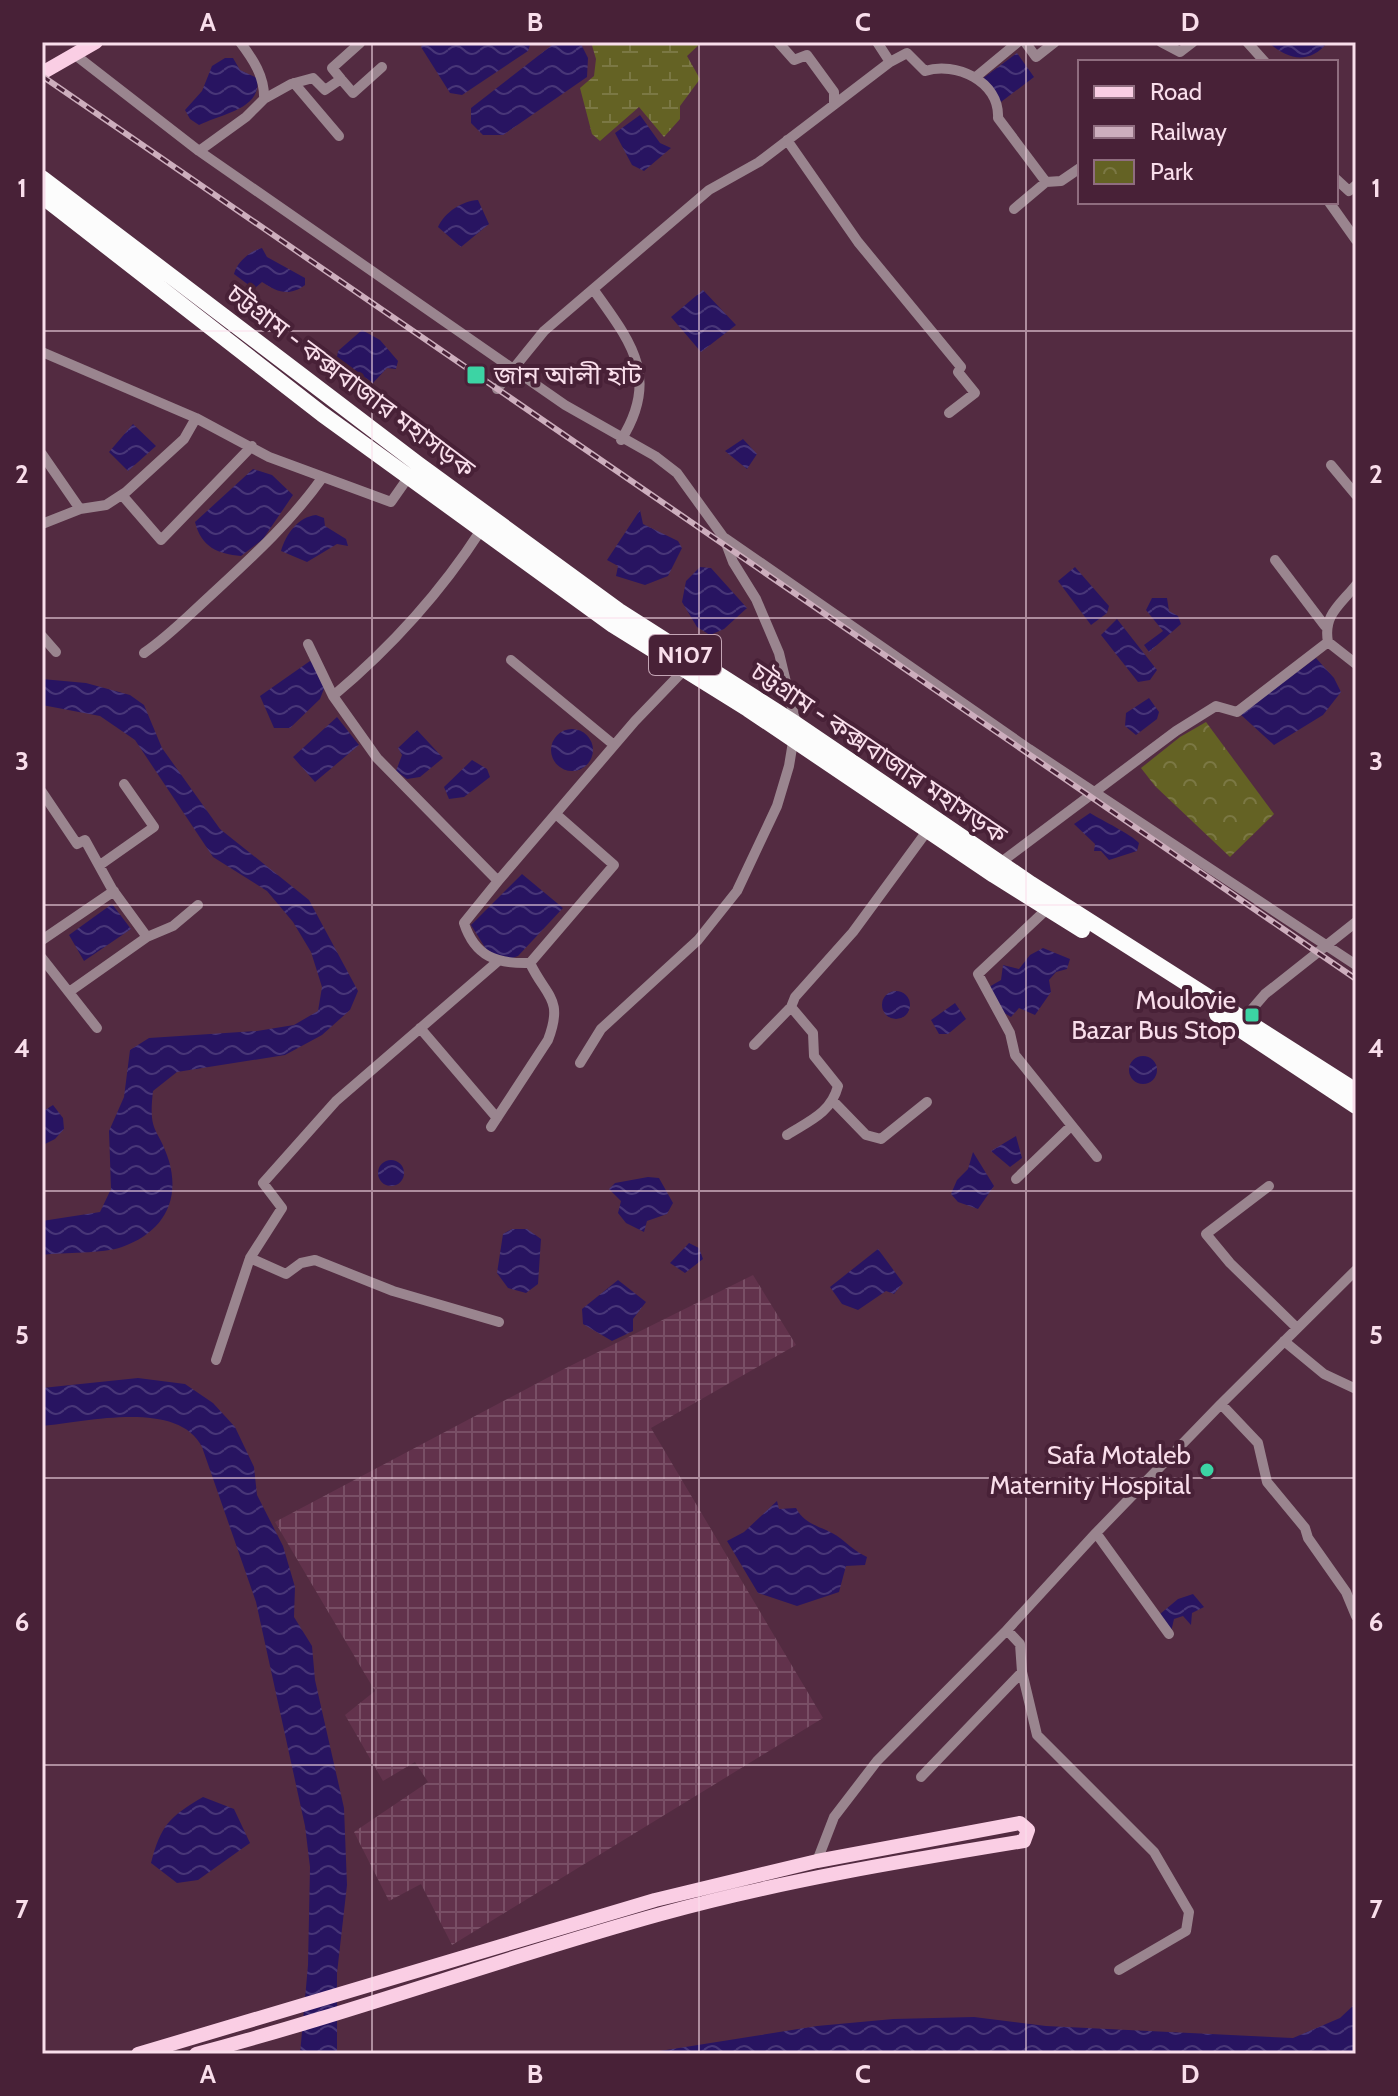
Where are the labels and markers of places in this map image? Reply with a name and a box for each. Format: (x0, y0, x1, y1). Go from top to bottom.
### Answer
place label: জান আলী হাট (493, 359, 643, 391)
marker: জান আলী হাট (465, 364, 487, 386)
place label: Moulovie Bazar Bus Stop (1071, 984, 1236, 1046)
marker: Moulovie Bazar Bus Stop (1243, 1006, 1261, 1024)
place label: Safa Motaleb Maternity Hospital (989, 1439, 1191, 1501)
marker: Safa Motaleb Maternity Hospital (1198, 1461, 1216, 1479)

